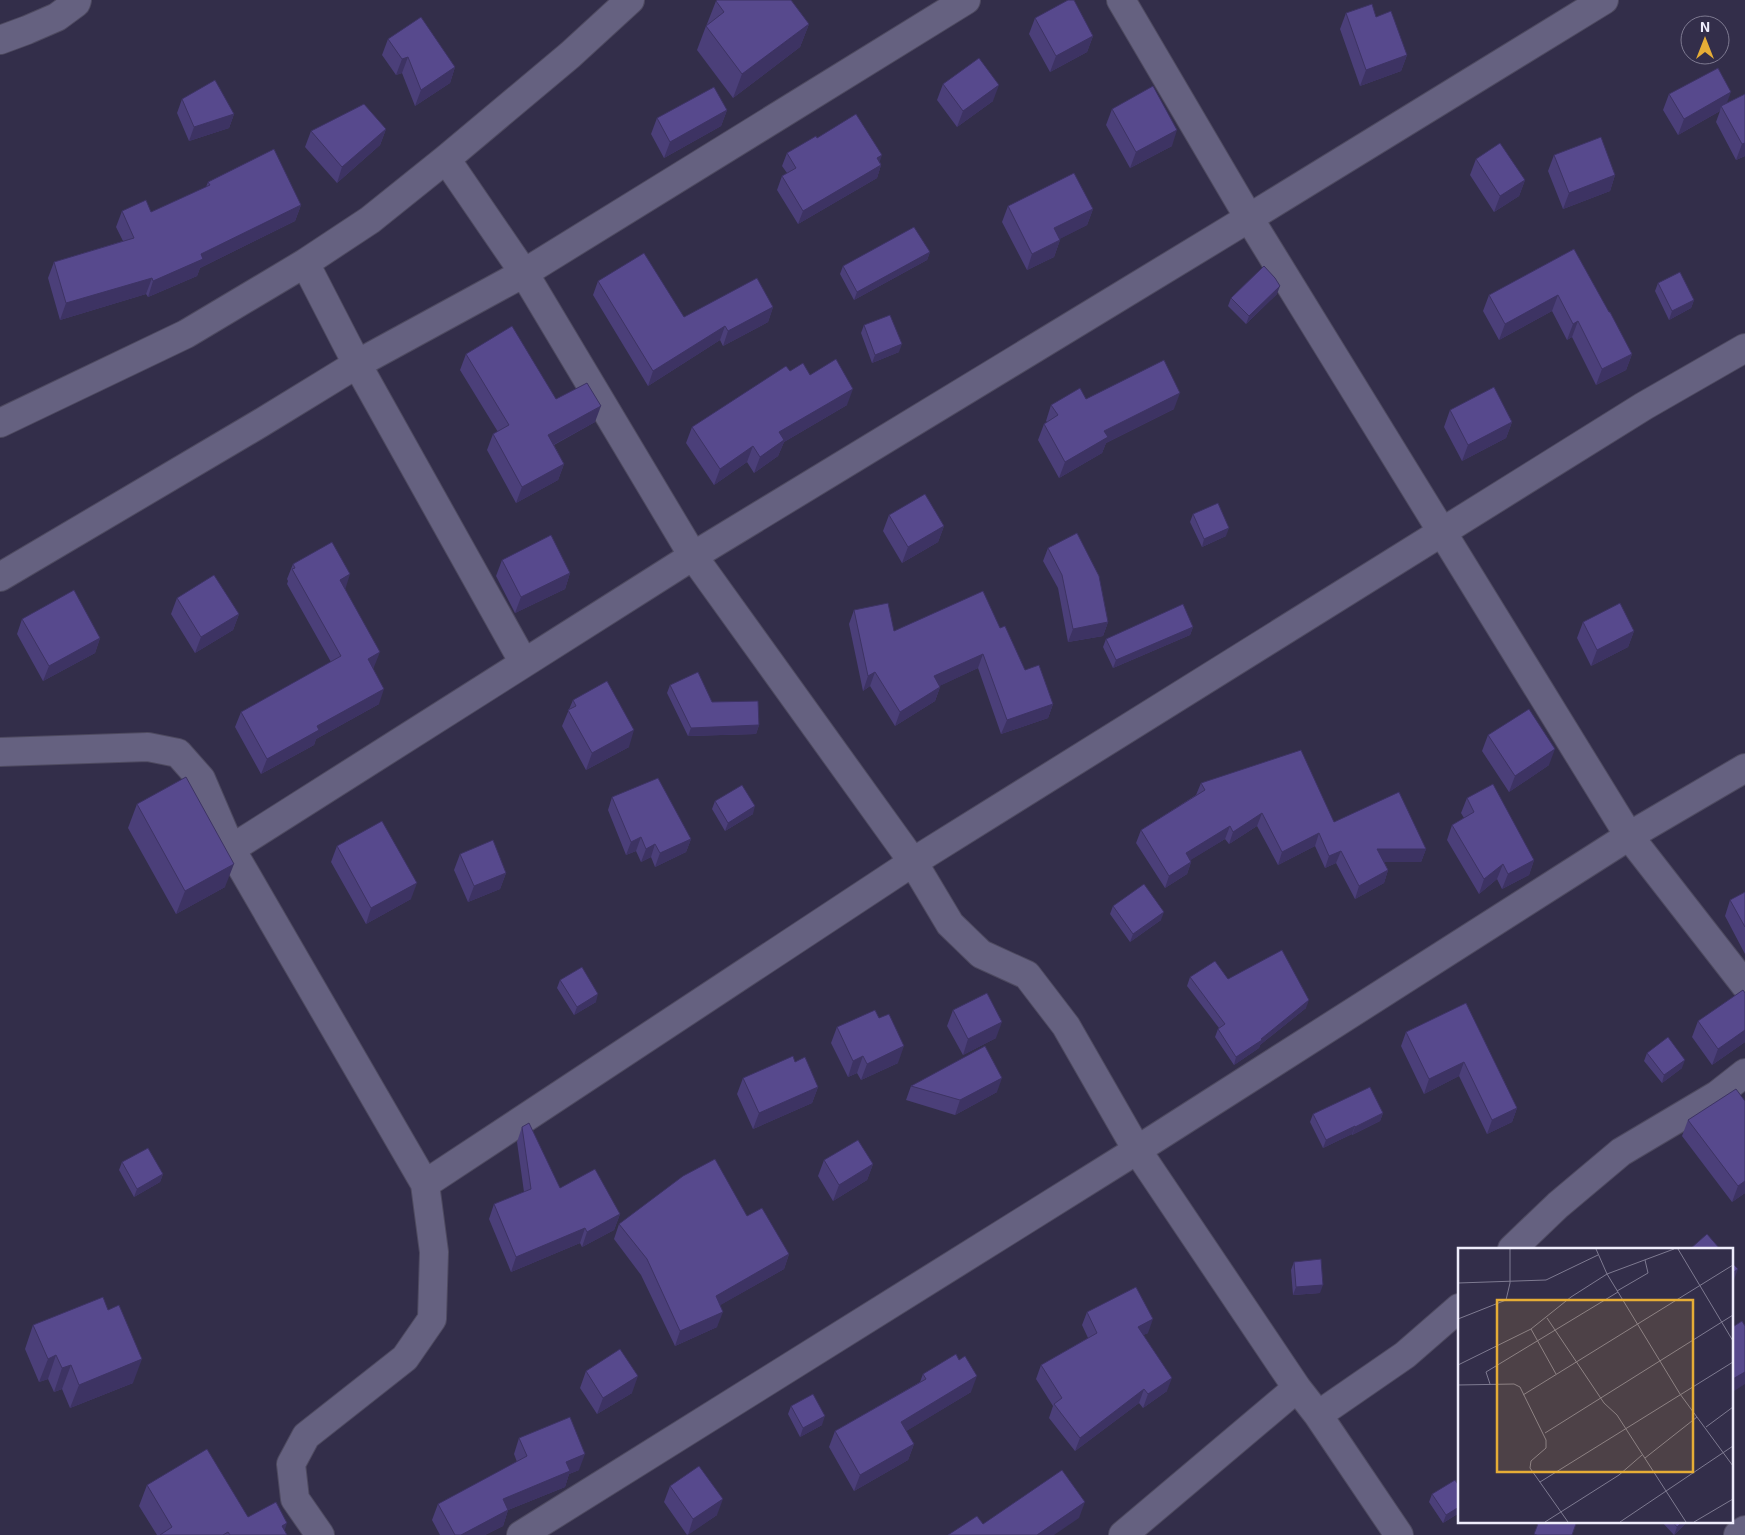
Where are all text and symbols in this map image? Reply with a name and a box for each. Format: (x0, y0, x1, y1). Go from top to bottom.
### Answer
north arrow (1680, 15, 1730, 65)
text: N (1700, 18, 1710, 35)
inset map (1458, 1248, 1732, 1522)

